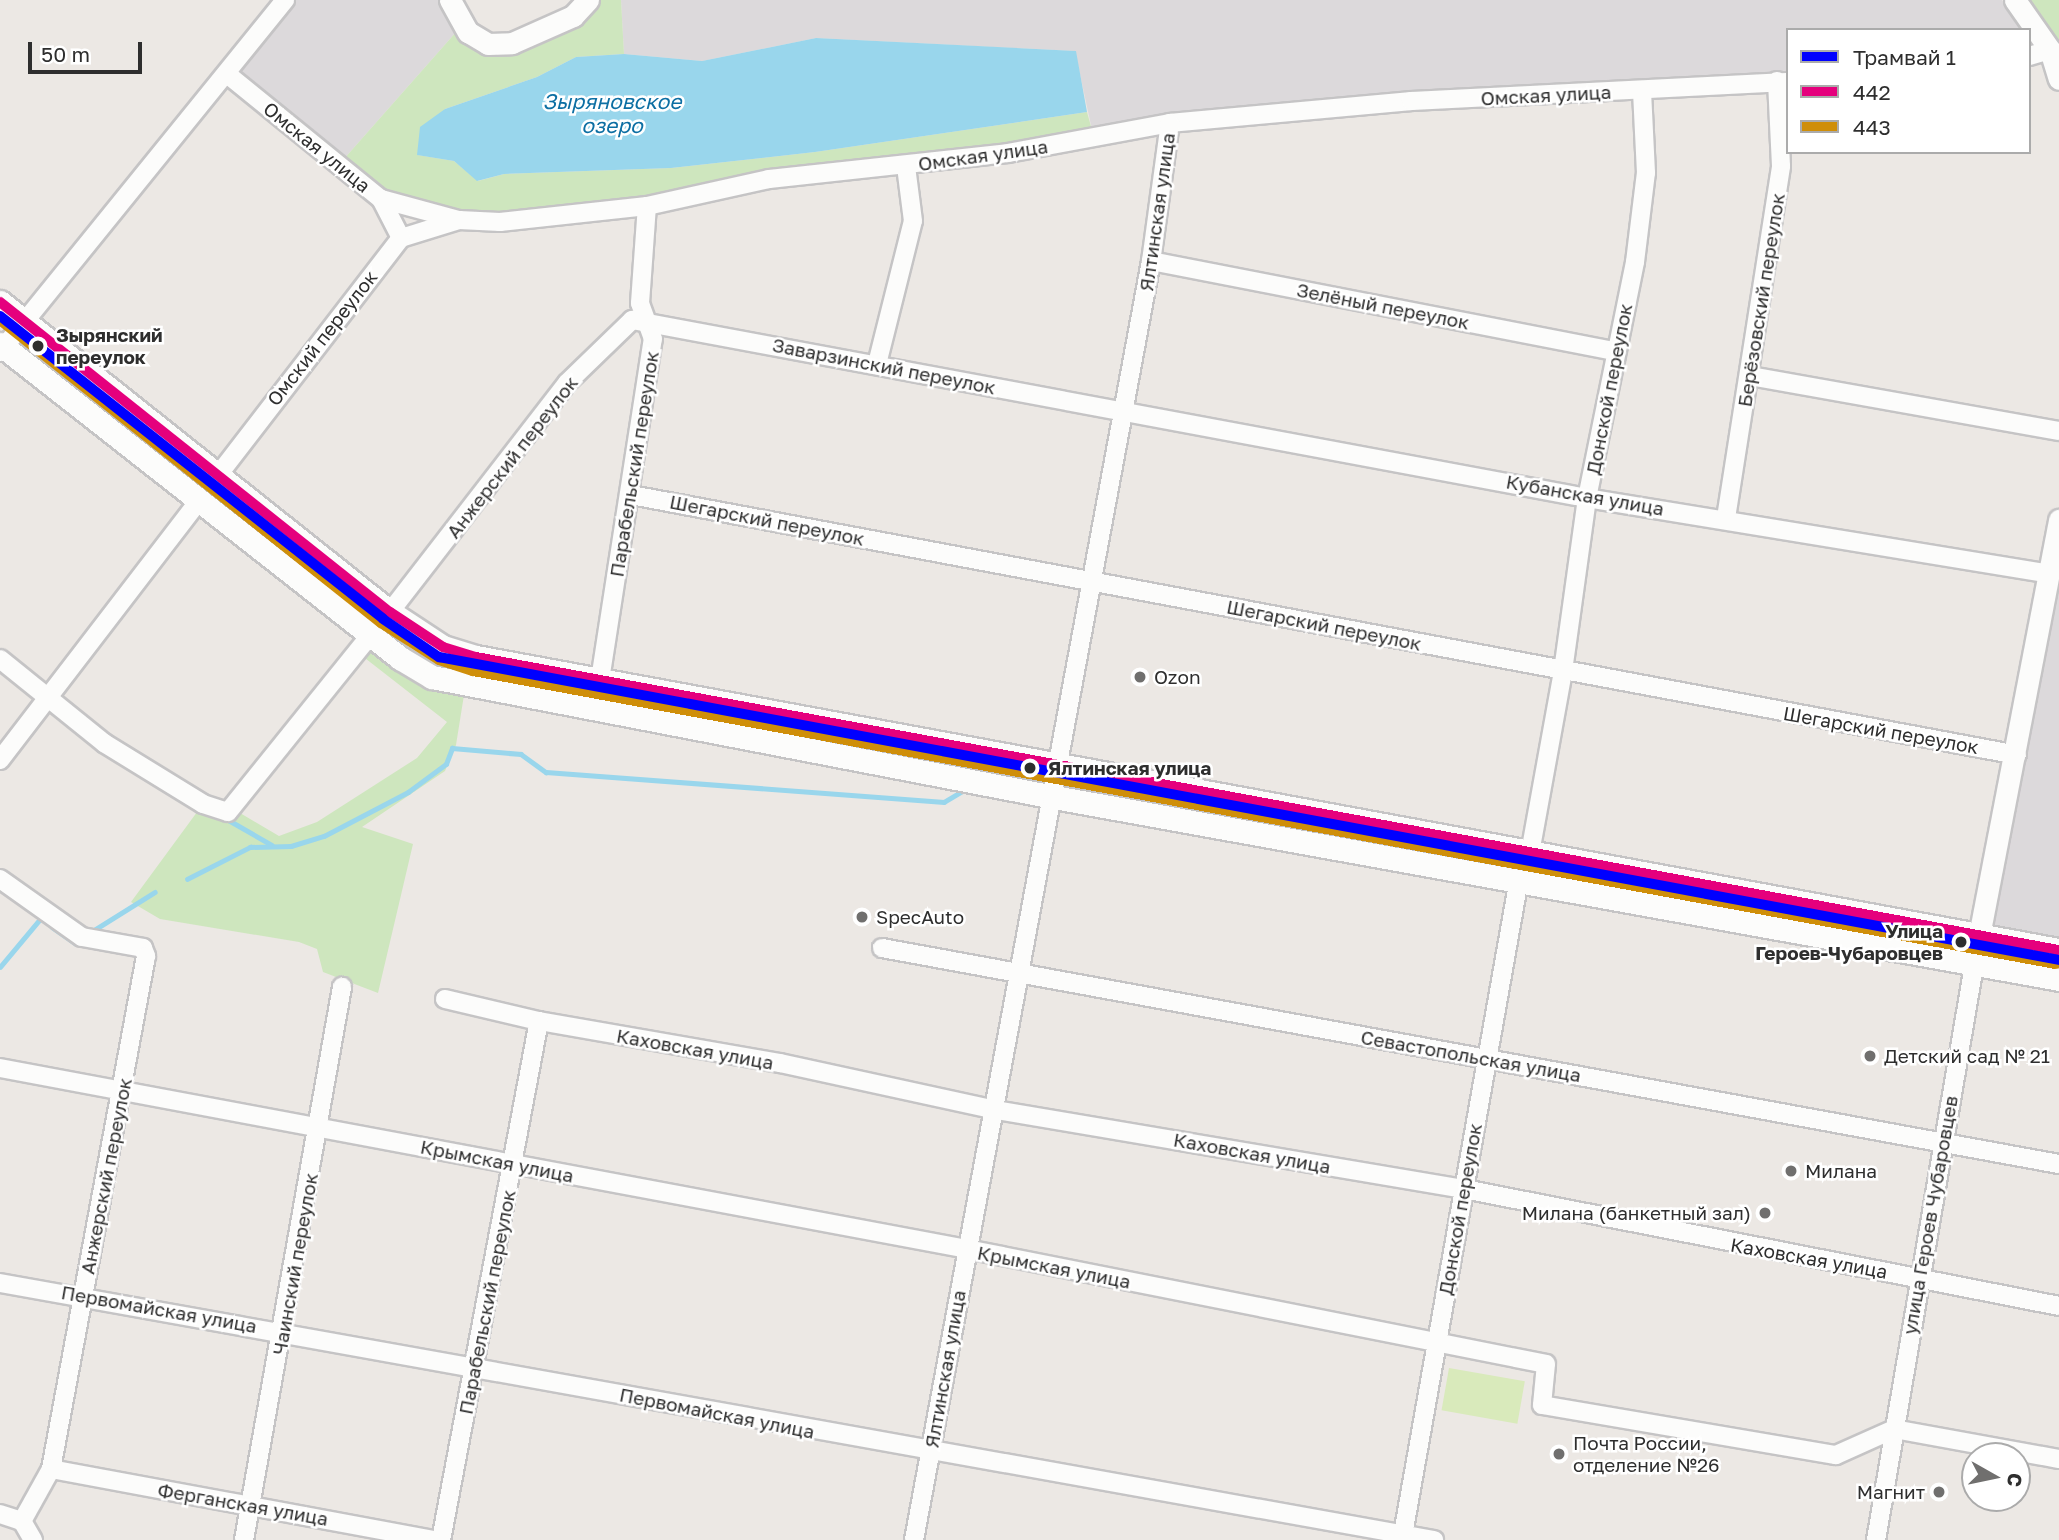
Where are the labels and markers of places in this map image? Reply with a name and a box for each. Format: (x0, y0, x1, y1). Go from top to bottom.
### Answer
place label: Зырянский переулок (56, 324, 163, 368)
marker: Зырянский переулок (26, 334, 50, 358)
place label: Ozon (1154, 666, 1201, 688)
marker: Ozon (1132, 669, 1148, 685)
marker: Ялтинская улица (1018, 756, 1042, 780)
place label: Ялтинская улица (1048, 757, 1211, 779)
place label: SpecAuto (876, 906, 964, 928)
marker: SpecAuto (854, 909, 870, 925)
place label: Улица Героев-Чубаровцев (1755, 920, 1943, 964)
marker: Улица Героев-Чубаровцев (1949, 930, 1973, 954)
place label: Детский сад № 21 (1884, 1045, 2050, 1067)
marker: Детский сад № 21 (1862, 1048, 1878, 1064)
place label: Милана (1805, 1160, 1877, 1182)
marker: Милана (1783, 1163, 1799, 1179)
place label: Милана (банкетный зал) (1522, 1202, 1751, 1224)
marker: Милана (банкетный зал) (1757, 1205, 1773, 1221)
place label: Почта России, отделение №26 (1573, 1432, 1719, 1476)
marker: Почта России, отделение №26 (1551, 1446, 1567, 1462)
place label: Магнит (1857, 1481, 1925, 1503)
marker: Магнит (1931, 1484, 1947, 1500)

